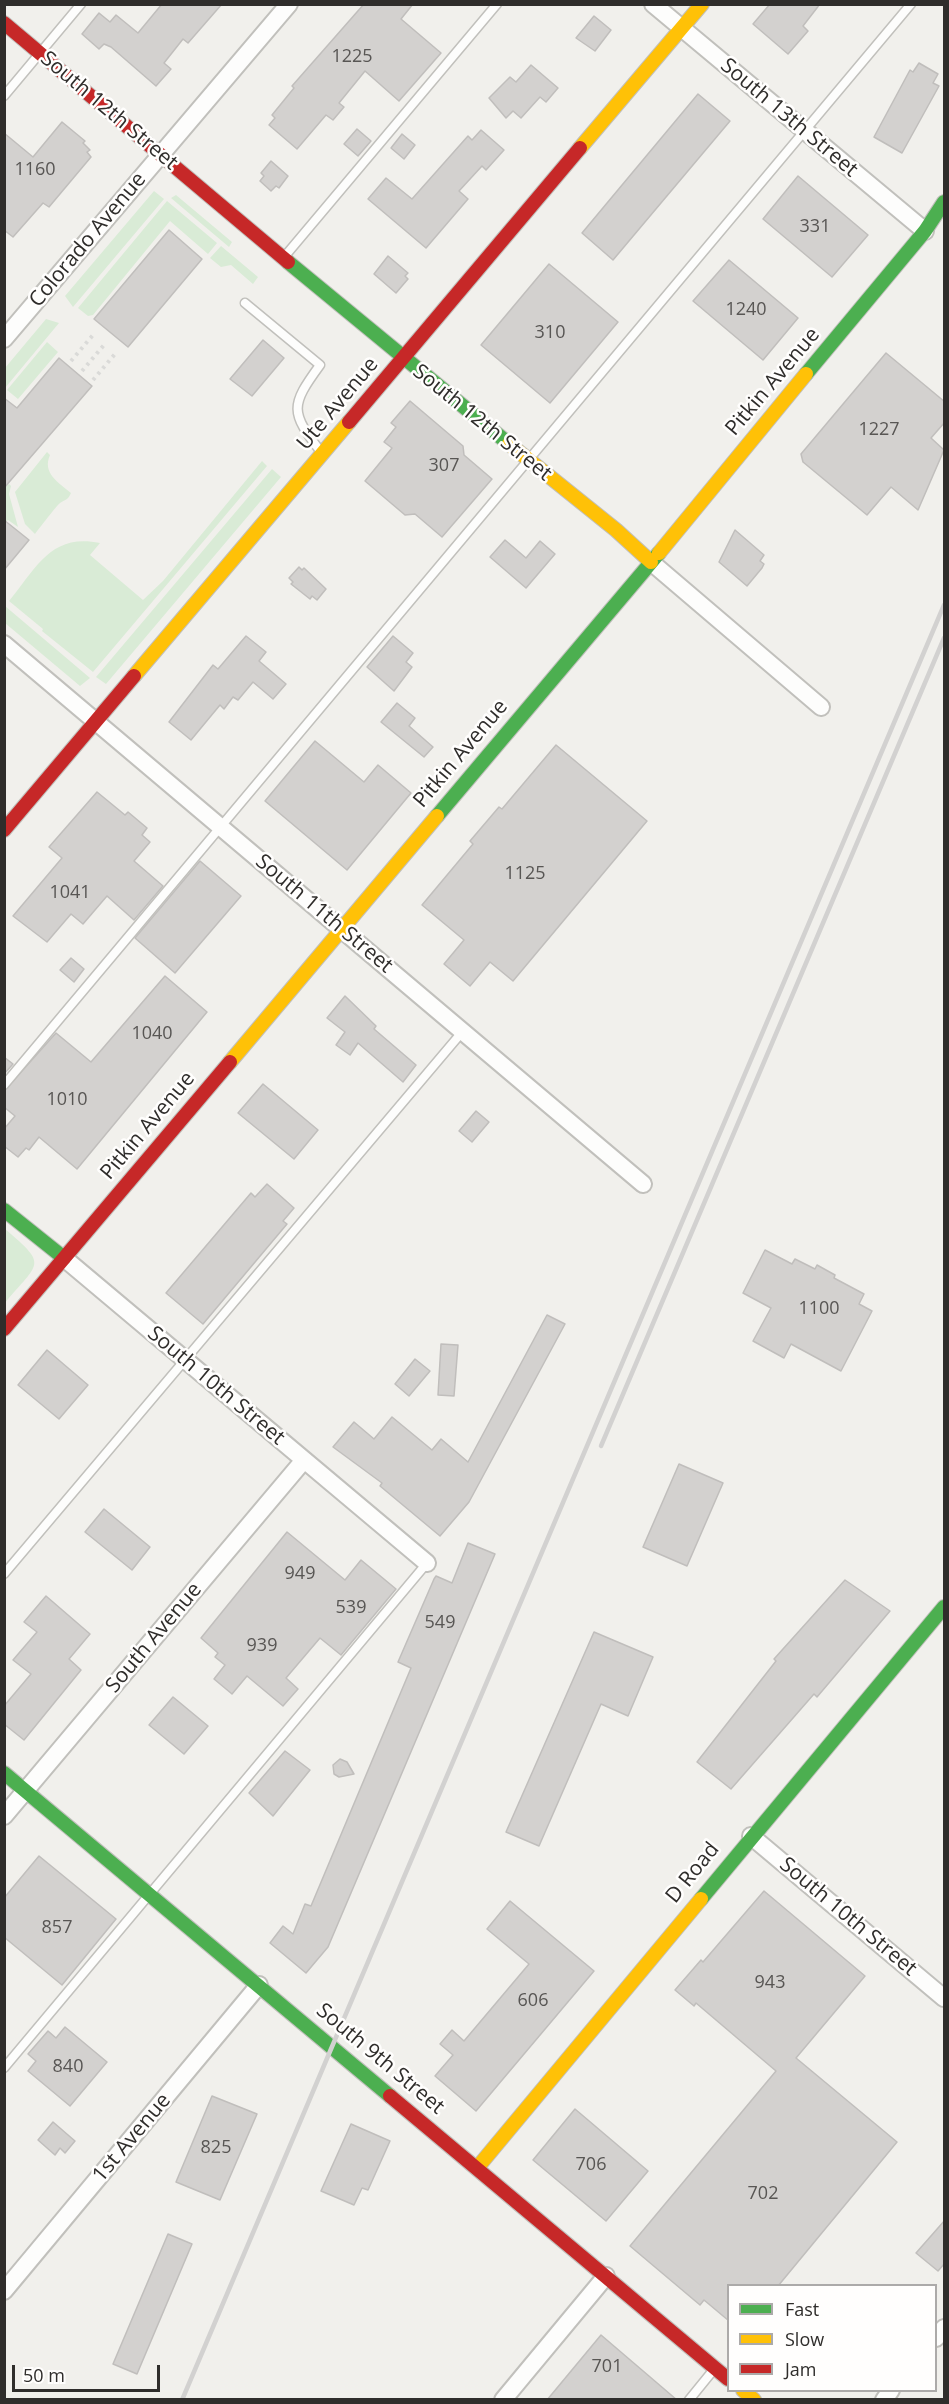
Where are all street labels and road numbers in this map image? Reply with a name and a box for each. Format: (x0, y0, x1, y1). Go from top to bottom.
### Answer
street label: South 12th Street (35, 46, 183, 176)
street label: South 13th Street (715, 53, 863, 183)
street label: Colorado Avenue (24, 168, 152, 312)
street label: Pitkin Avenue (721, 323, 825, 441)
street label: Ute Avenue (292, 353, 384, 455)
street label: South 12th Street (407, 359, 557, 487)
street label: Pitkin Avenue (409, 695, 513, 813)
street label: South 11th Street (250, 849, 398, 979)
street label: Pitkin Avenue (96, 1067, 200, 1185)
street label: South 10th Street (142, 1321, 290, 1451)
street label: South Avenue (101, 1578, 207, 1698)
street label: D Road (661, 1838, 725, 1908)
street label: South 10th Street (774, 1852, 922, 1982)
street label: South 9th Street (311, 1998, 449, 2120)
street label: 1st Avenue (88, 2089, 176, 2187)

